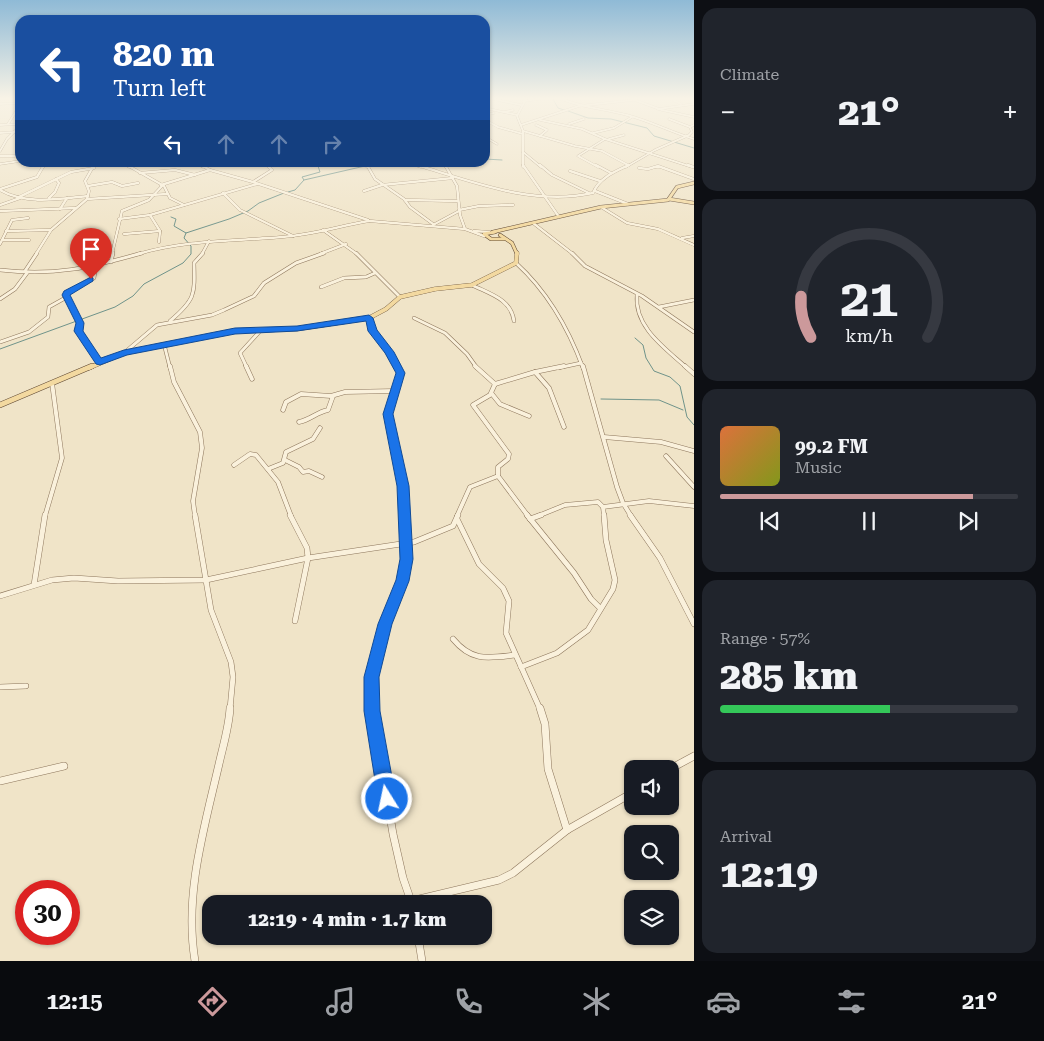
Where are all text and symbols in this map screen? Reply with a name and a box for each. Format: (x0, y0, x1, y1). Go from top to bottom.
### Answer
text: 820 m (113, 34, 214, 75)
icon: left (30, 35, 95, 100)
text: Climate (720, 65, 779, 84)
text: Turn left (113, 76, 206, 101)
text: 21° (838, 90, 900, 134)
text: − (720, 96, 736, 129)
text: + (1002, 96, 1018, 129)
icon: left (159, 130, 187, 158)
icon: ahead (212, 130, 240, 158)
icon: ahead (265, 130, 293, 158)
icon: right (318, 130, 346, 158)
pin (70, 228, 112, 279)
icon: arrive (77, 235, 105, 263)
text: 21 (840, 268, 898, 329)
text: km/h (845, 325, 893, 346)
text: 99.2 FM (795, 435, 868, 458)
text: Music (795, 458, 842, 477)
icon: previous (756, 507, 784, 535)
icon: pause (855, 507, 883, 535)
icon: next (954, 507, 982, 535)
text: Range · 57% (720, 629, 810, 648)
text: 285 km (720, 654, 858, 698)
map controls (624, 760, 679, 945)
button: sound (624, 760, 679, 815)
position arrow (360, 772, 412, 824)
button: search (624, 825, 679, 880)
text: Arrival (720, 827, 772, 846)
text: 12:19 (720, 852, 818, 896)
speed limit sign: 30 (15, 880, 80, 945)
button: layers (624, 890, 679, 945)
text: 12:19 · 4 min · 1.7 km (248, 908, 446, 931)
icon: directions (195, 984, 230, 1019)
icon: music (323, 984, 358, 1019)
icon: phone (451, 984, 486, 1019)
icon: climate (579, 984, 614, 1019)
icon: car (706, 984, 741, 1019)
icon: filters (834, 984, 869, 1019)
text: 12:15 (46, 989, 103, 1014)
text: 21° (962, 989, 998, 1014)

